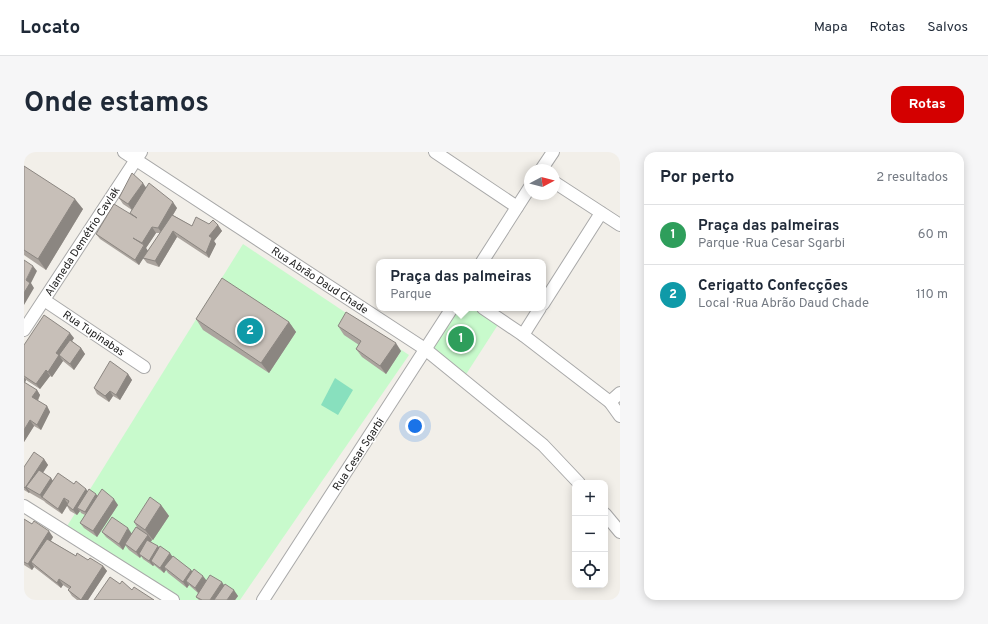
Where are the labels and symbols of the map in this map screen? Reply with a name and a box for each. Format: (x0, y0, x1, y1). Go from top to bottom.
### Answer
north arrow (524, 164, 560, 200)
street label: Alameda Demétrio Cavlak (42, 184, 124, 299)
street label: Rua Abrão Daud Chade (268, 244, 371, 318)
street label: Rua Tupinabas (60, 308, 127, 360)
pin: 2 (237, 316, 263, 346)
pin: 1 (448, 324, 474, 354)
street label: Rua Cesar Sgarbi (330, 415, 388, 494)
your location (405, 416, 425, 436)

